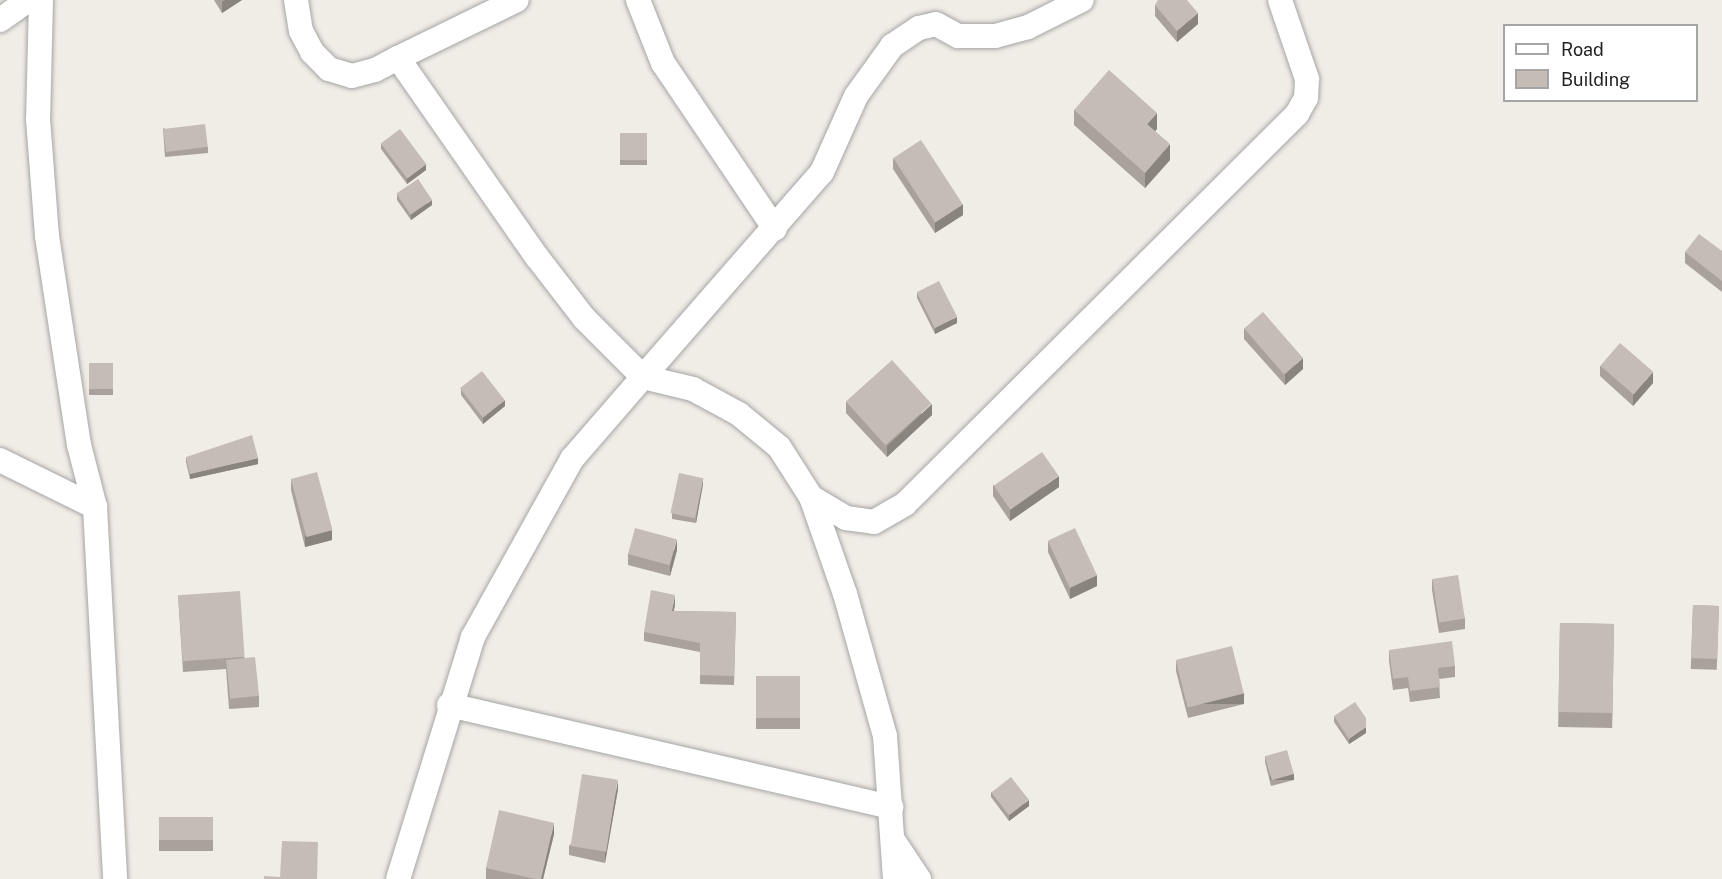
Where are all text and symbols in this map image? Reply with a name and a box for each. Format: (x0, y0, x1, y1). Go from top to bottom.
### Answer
legend (1503, 24, 1698, 102)
text: Road (1561, 39, 1604, 60)
text: Building (1561, 69, 1630, 90)

